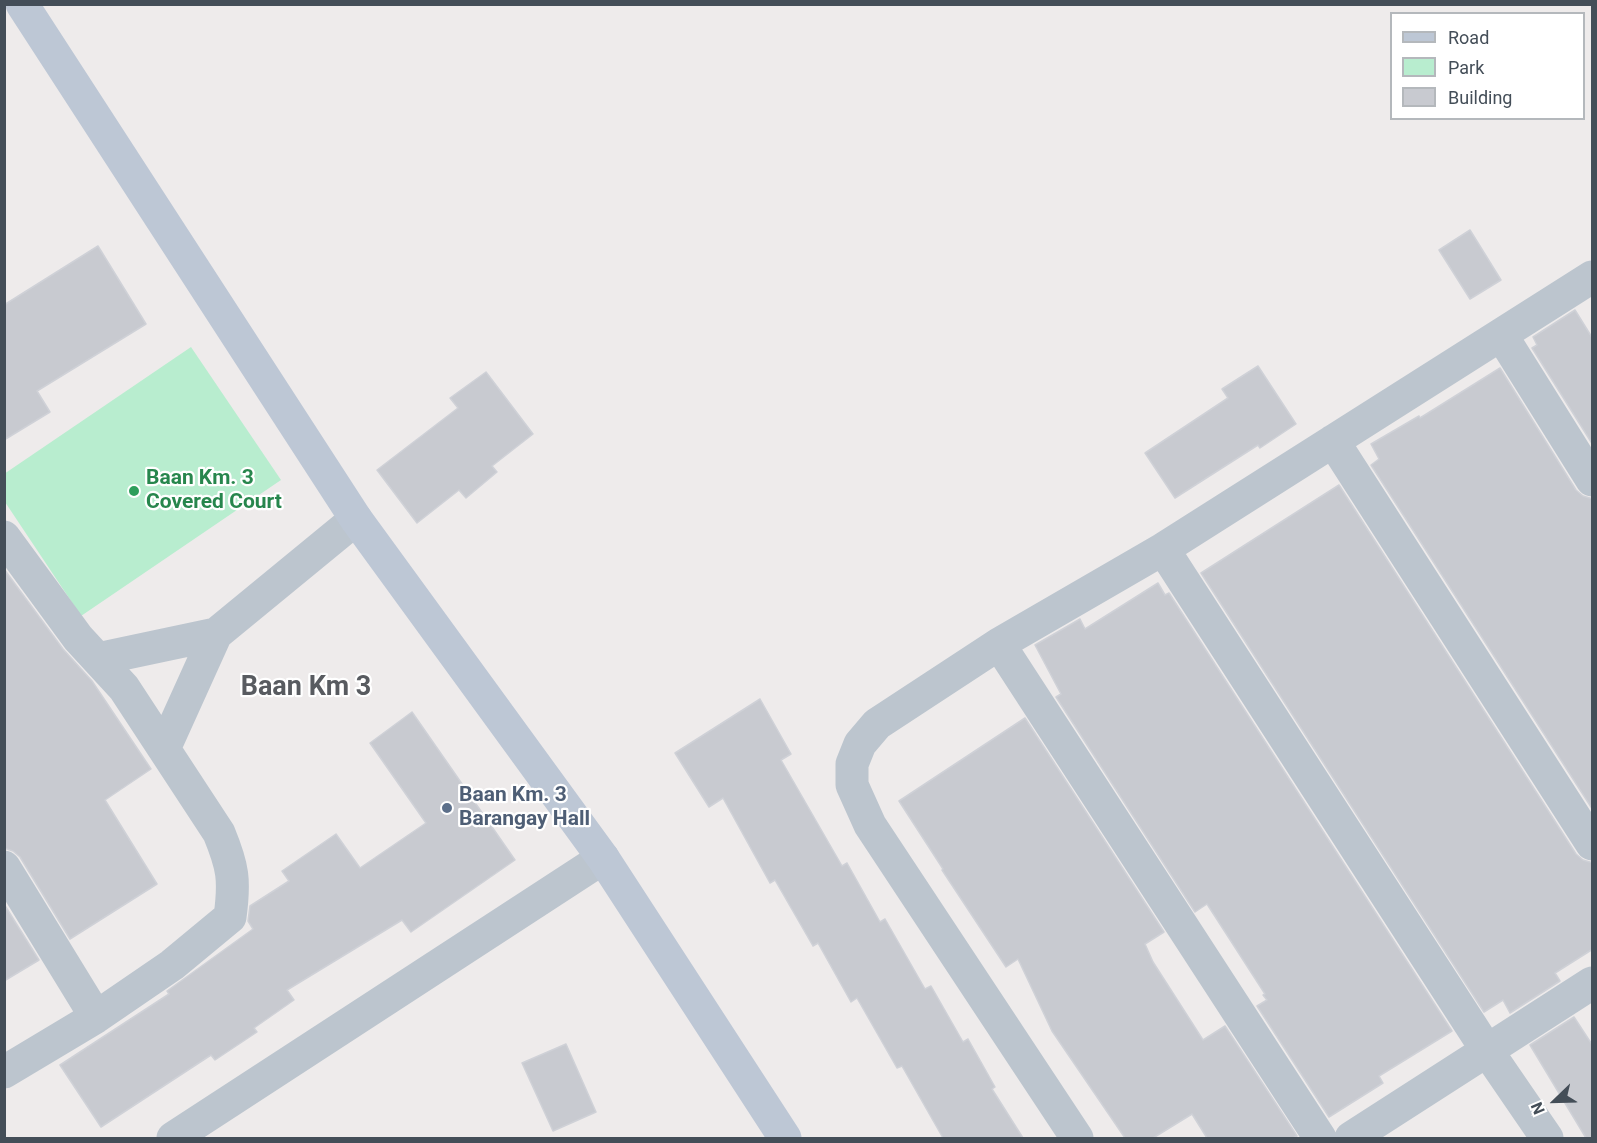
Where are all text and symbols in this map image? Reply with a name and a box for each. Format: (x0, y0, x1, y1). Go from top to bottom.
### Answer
legend (1390, 12, 1585, 120)
text: Road (1448, 27, 1489, 48)
text: Park (1448, 57, 1484, 78)
text: Building (1448, 87, 1512, 108)
place label: Baan Km. 3 Covered Court (146, 466, 282, 516)
marker: Baan Km. 3 Covered Court (127, 484, 141, 498)
district label: Baan Km 3 (241, 672, 371, 704)
place label: Baan Km. 3 Barangay Hall (459, 783, 590, 833)
marker: Baan Km. 3 Barangay Hall (440, 801, 454, 815)
north arrow (1525, 1071, 1585, 1131)
text: N (1527, 1099, 1549, 1117)

